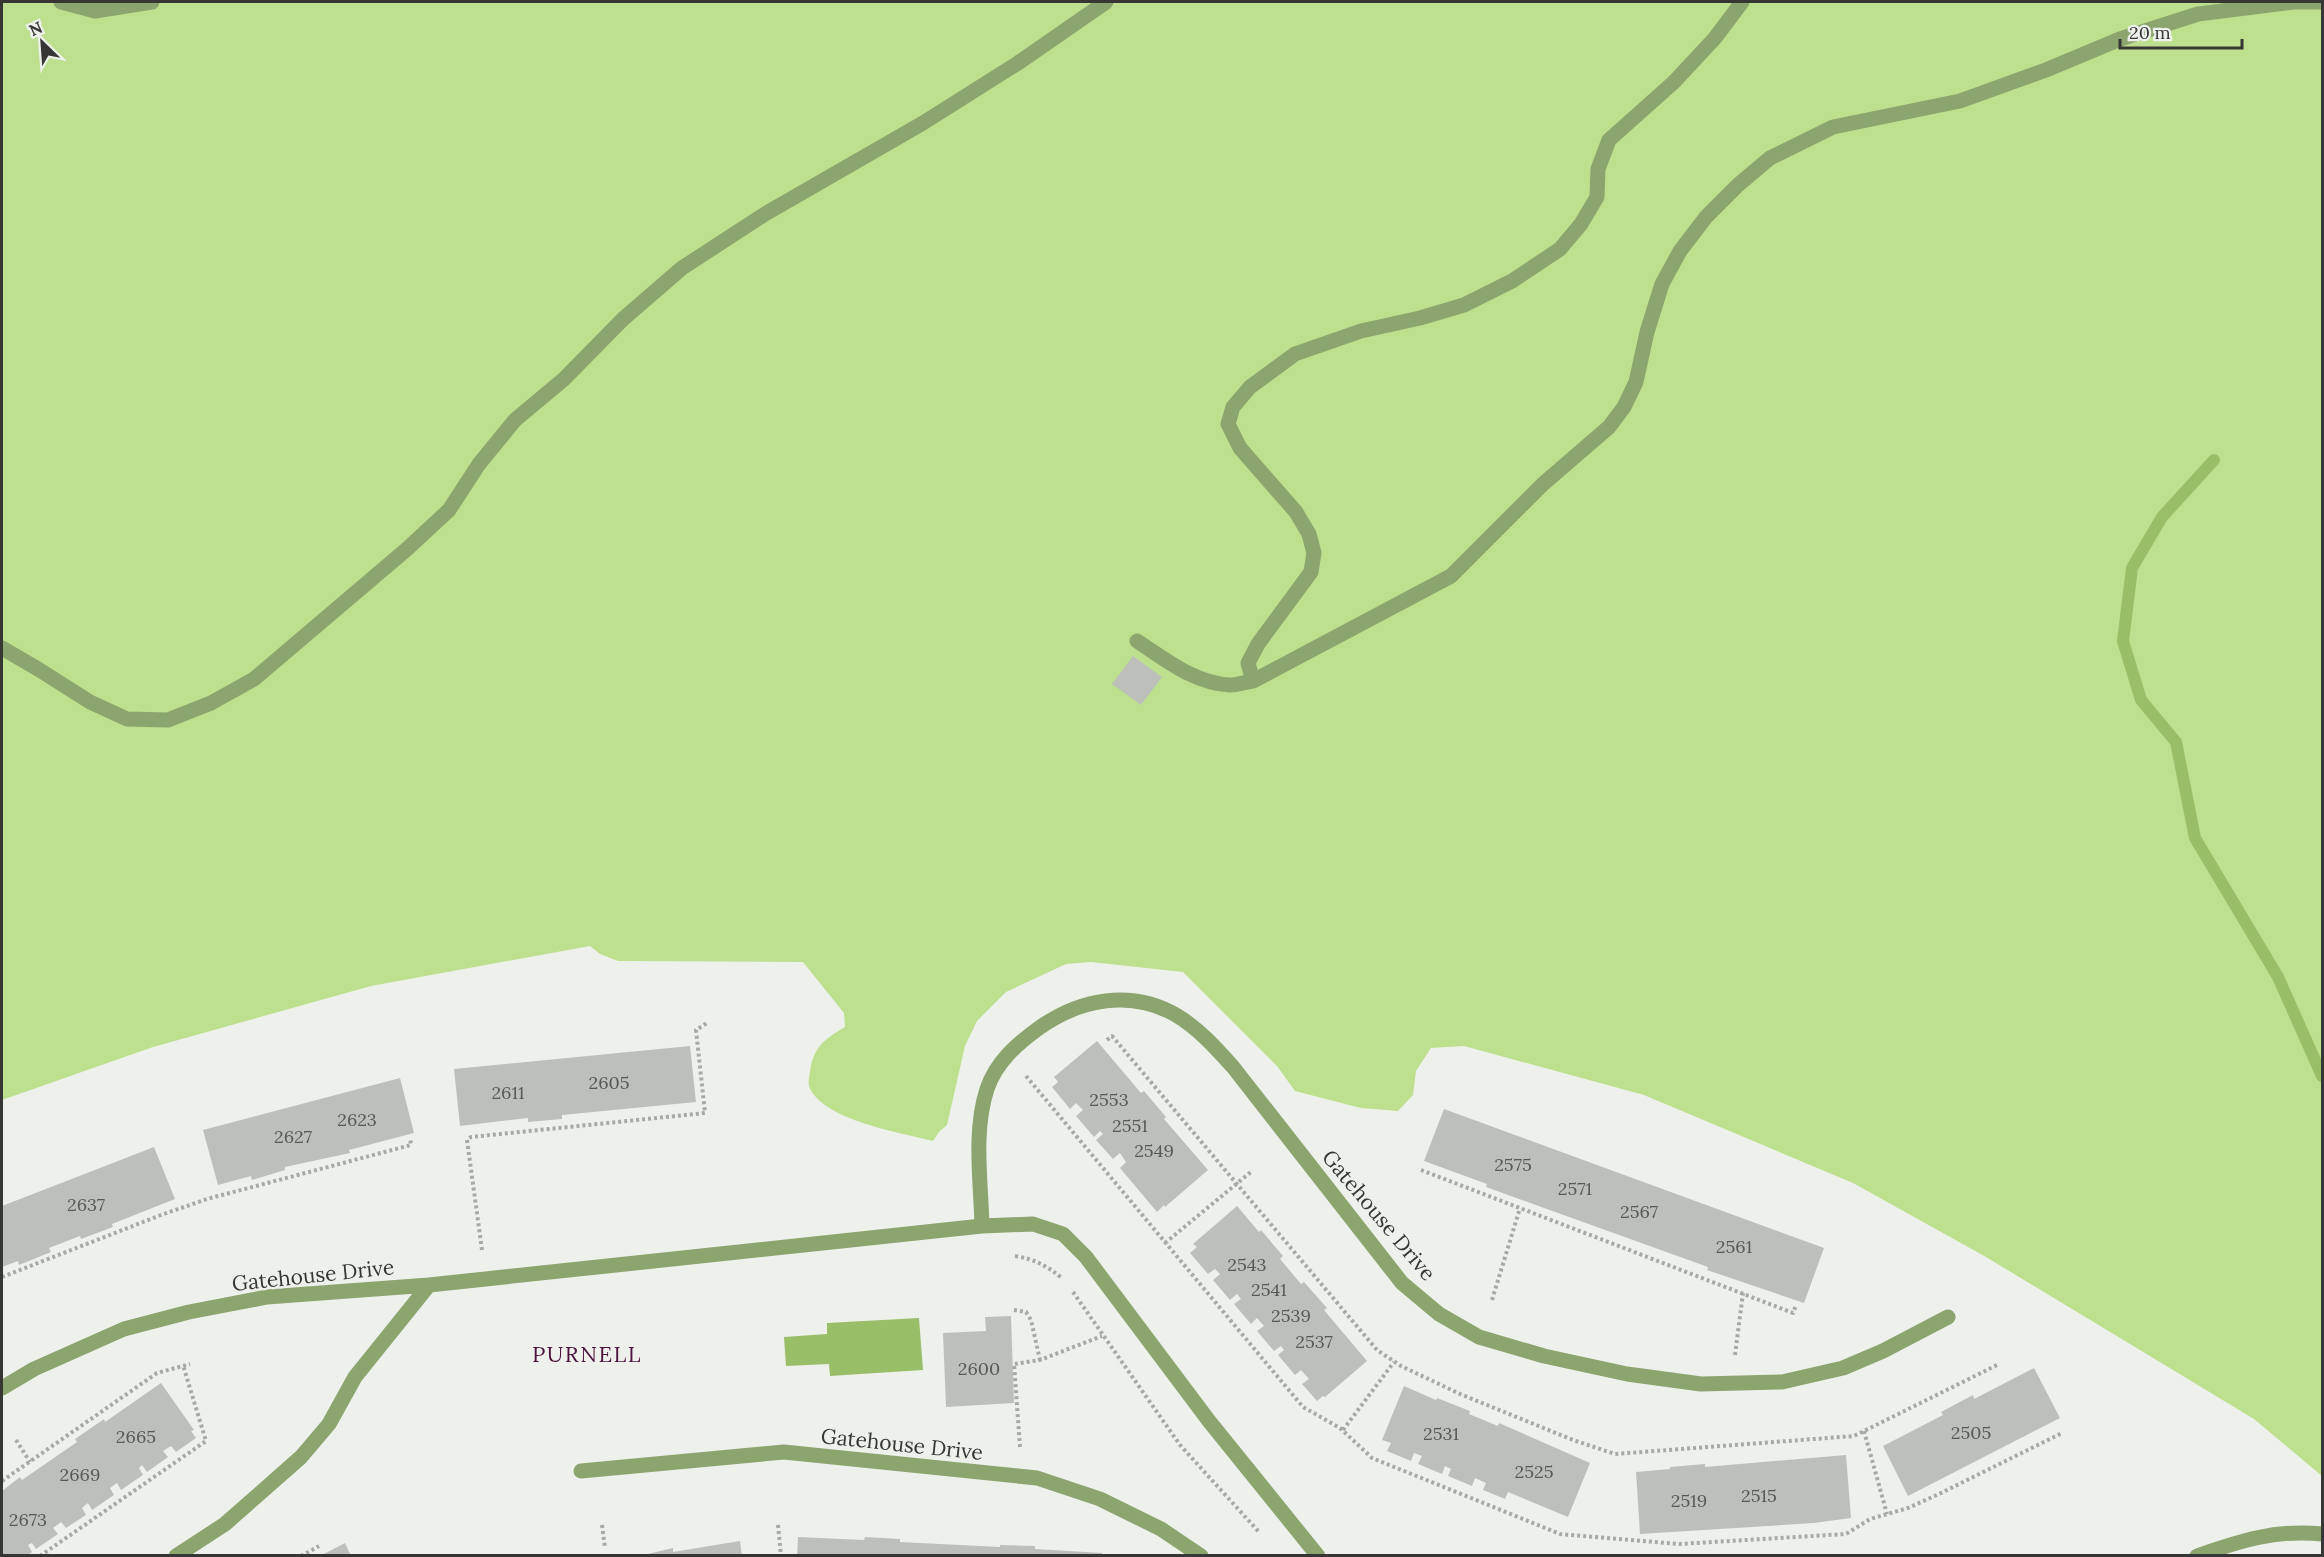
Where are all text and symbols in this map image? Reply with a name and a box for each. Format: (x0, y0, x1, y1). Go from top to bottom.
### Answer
north arrow (12, 12, 72, 72)
scale bar (2120, 12, 2242, 50)
text: N (26, 17, 45, 40)
text: 20 m (2129, 21, 2171, 44)
house number: 2605 (588, 1071, 630, 1094)
house number: 2611 (491, 1081, 525, 1104)
house number: 2553 (1089, 1088, 1129, 1111)
house number: 2623 (337, 1108, 377, 1131)
house number: 2551 (1112, 1114, 1148, 1137)
house number: 2627 (274, 1125, 312, 1148)
house number: 2549 (1134, 1139, 1174, 1162)
street label: Gatehouse Drive (1316, 1144, 1442, 1286)
house number: 2575 (1494, 1153, 1532, 1176)
house number: 2571 (1558, 1177, 1592, 1200)
house number: 2637 (67, 1193, 105, 1216)
house number: 2567 (1620, 1200, 1658, 1223)
house number: 2561 (1716, 1235, 1752, 1258)
street label: Gatehouse Drive (231, 1253, 395, 1297)
house number: 2543 (1227, 1253, 1267, 1276)
house number: 2541 (1251, 1278, 1287, 1301)
house number: 2539 (1271, 1304, 1311, 1327)
house number: 2537 (1295, 1330, 1333, 1353)
district label: PURNELL (532, 1340, 642, 1368)
house number: 2600 (958, 1357, 1000, 1380)
house number: 2505 (1951, 1421, 1991, 1444)
street label: Gatehouse Drive (820, 1422, 984, 1466)
house number: 2531 (1423, 1422, 1459, 1445)
house number: 2665 (116, 1425, 156, 1448)
house number: 2525 (1515, 1460, 1553, 1483)
house number: 2669 (60, 1463, 100, 1486)
house number: 2515 (1741, 1484, 1777, 1507)
house number: 2519 (1671, 1489, 1707, 1512)
house number: 2673 (9, 1508, 47, 1531)

